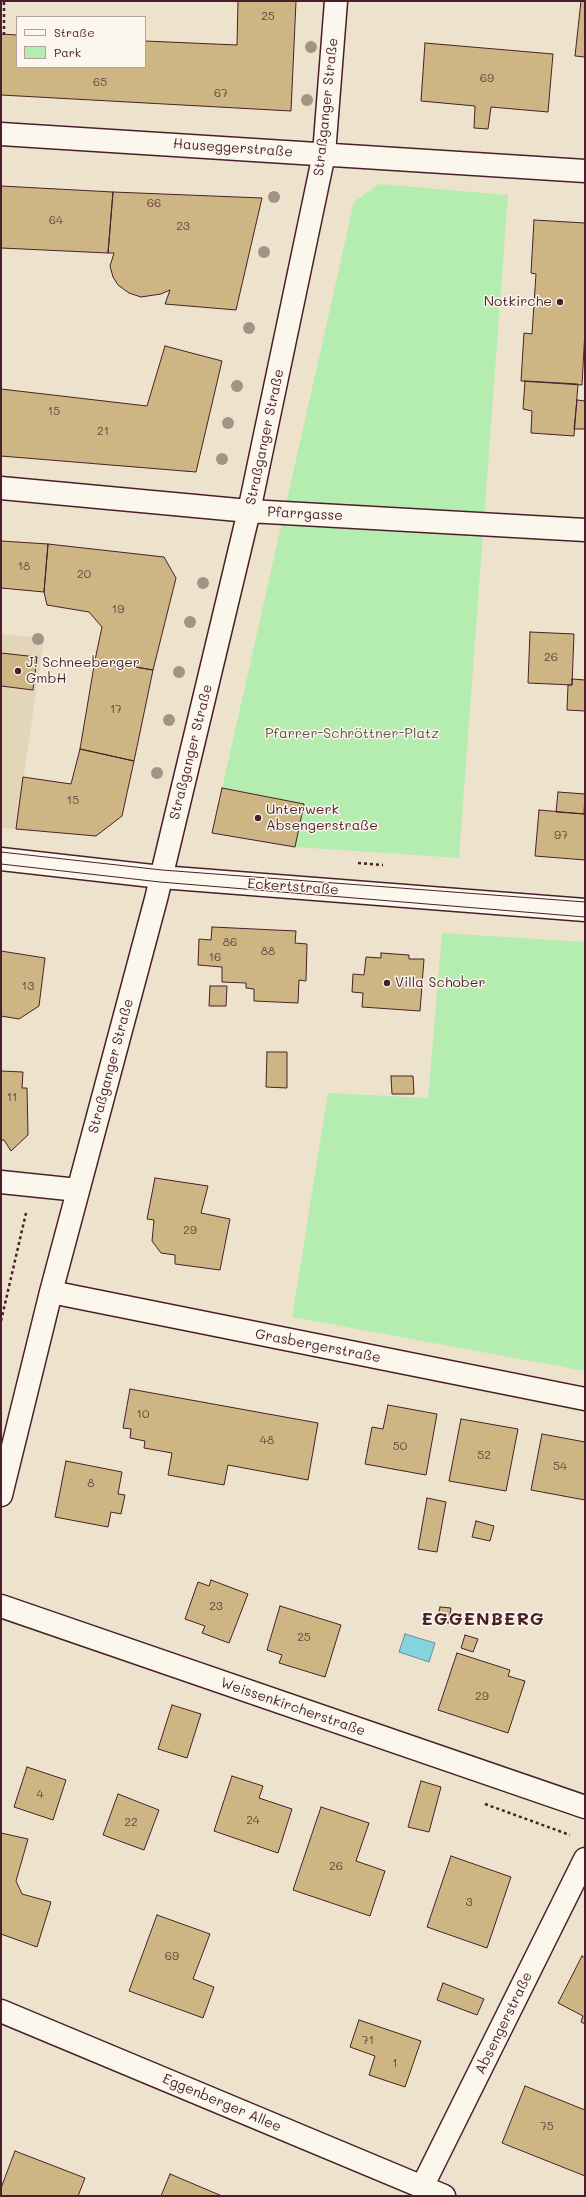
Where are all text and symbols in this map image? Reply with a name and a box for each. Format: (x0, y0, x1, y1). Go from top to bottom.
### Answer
house number: 25 (261, 9, 275, 23)
legend (16, 16, 146, 68)
text: Straße (54, 24, 95, 40)
street label: Straßganger Straße (310, 37, 342, 177)
text: Park (54, 44, 81, 60)
house number: 69 (480, 71, 494, 85)
house number: 65 (93, 75, 107, 89)
house number: 67 (214, 86, 228, 100)
street label: Hauseggerstraße (173, 135, 293, 161)
house number: 66 (147, 196, 161, 210)
house number: 64 (49, 213, 63, 227)
house number: 23 (176, 219, 190, 233)
place label: Notkirche (484, 294, 552, 310)
marker: Notkirche (555, 297, 565, 307)
street label: Straßganger Straße (242, 367, 288, 507)
house number: 15 (48, 404, 60, 418)
house number: 21 (97, 424, 109, 438)
street label: Pfarrgasse (267, 504, 343, 524)
house number: 18 (18, 559, 30, 573)
house number: 20 (77, 567, 91, 581)
house number: 19 (112, 602, 124, 616)
house number: 26 (544, 650, 558, 664)
place label: J. Schneeberger GmbH (26, 655, 140, 688)
marker: J. Schneeberger GmbH (13, 666, 23, 676)
street label: Straßganger Straße (166, 683, 216, 821)
house number: 17 (110, 702, 122, 716)
park label: Pfarrer-Schröttner-Platz (265, 726, 439, 742)
house number: 15 (67, 793, 79, 807)
place label: Unterwerk Absengerstraße (266, 802, 378, 834)
marker: Unterwerk Absengerstraße (253, 813, 263, 823)
house number: 97 (554, 828, 568, 842)
street label: Eckertstraße (247, 875, 339, 899)
house number: 86 (223, 935, 237, 949)
house number: 88 (261, 944, 275, 958)
house number: 16 (209, 950, 221, 964)
place label: Villa Schober (395, 975, 485, 991)
marker: Villa Schober (382, 978, 392, 988)
house number: 13 (22, 979, 34, 993)
street label: Straßganger Straße (85, 997, 137, 1135)
house number: 11 (7, 1090, 17, 1104)
house number: 29 (183, 1223, 197, 1237)
street label: Grasbergerstraße (254, 1326, 382, 1366)
house number: 10 (137, 1407, 149, 1421)
house number: 48 (260, 1433, 274, 1447)
house number: 50 (393, 1439, 407, 1453)
house number: 52 (477, 1448, 491, 1462)
house number: 54 (553, 1459, 567, 1473)
house number: 8 (87, 1476, 95, 1490)
house number: 23 (209, 1599, 223, 1613)
district label: EGGENBERG (421, 1608, 545, 1630)
house number: 25 (297, 1630, 311, 1644)
street label: Weissenkircherstraße (218, 1674, 368, 1740)
house number: 29 (475, 1689, 489, 1703)
house number: 4 (36, 1787, 44, 1801)
house number: 24 (246, 1813, 260, 1827)
house number: 22 (124, 1815, 138, 1829)
house number: 26 (329, 1859, 343, 1873)
house number: 3 (465, 1895, 473, 1909)
house number: 69 (165, 1949, 179, 1963)
street label: Absengerstraße (472, 1969, 536, 2077)
house number: 71 (362, 2033, 374, 2047)
house number: 1 (392, 2056, 398, 2070)
street label: Eggenberger Allee (160, 2070, 284, 2136)
house number: 75 (540, 2119, 554, 2133)

